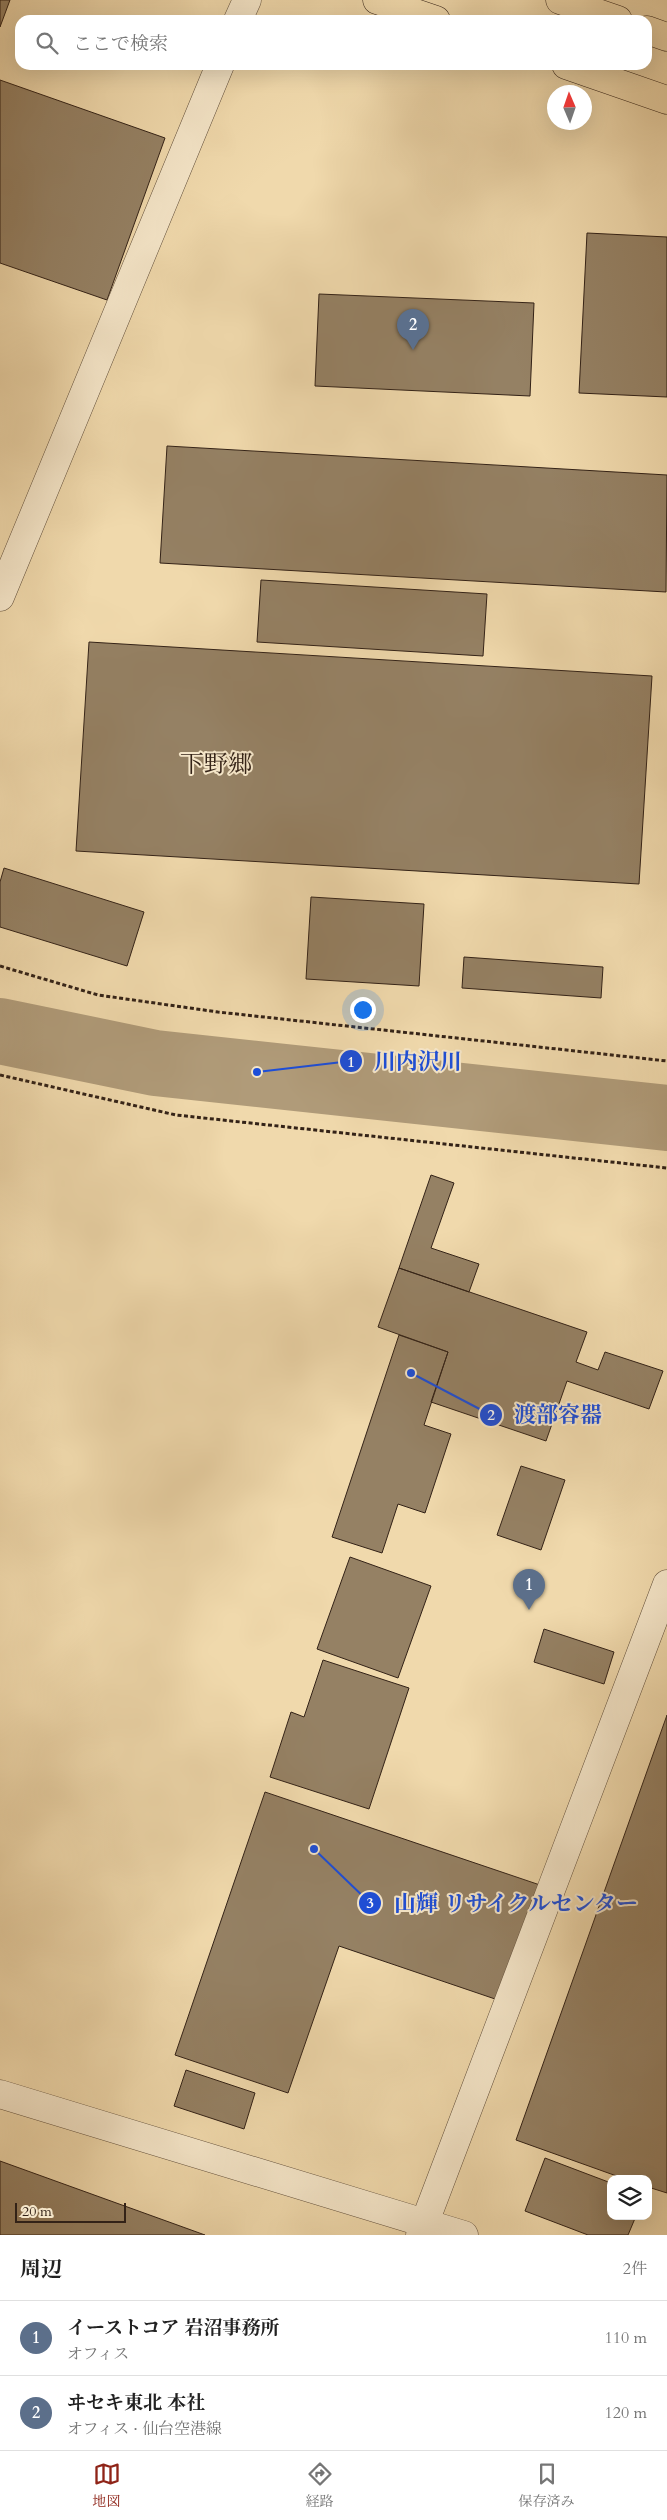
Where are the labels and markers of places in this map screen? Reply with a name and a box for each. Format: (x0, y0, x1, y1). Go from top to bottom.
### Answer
pin: 2 (397, 309, 429, 350)
callout: 川内沢川 (339, 1043, 472, 1080)
callout: 渡部容器 (479, 1396, 612, 1433)
pin: 1 (513, 1569, 545, 1610)
callout: 山輝 リサイクルセンター (357, 1885, 650, 1922)

